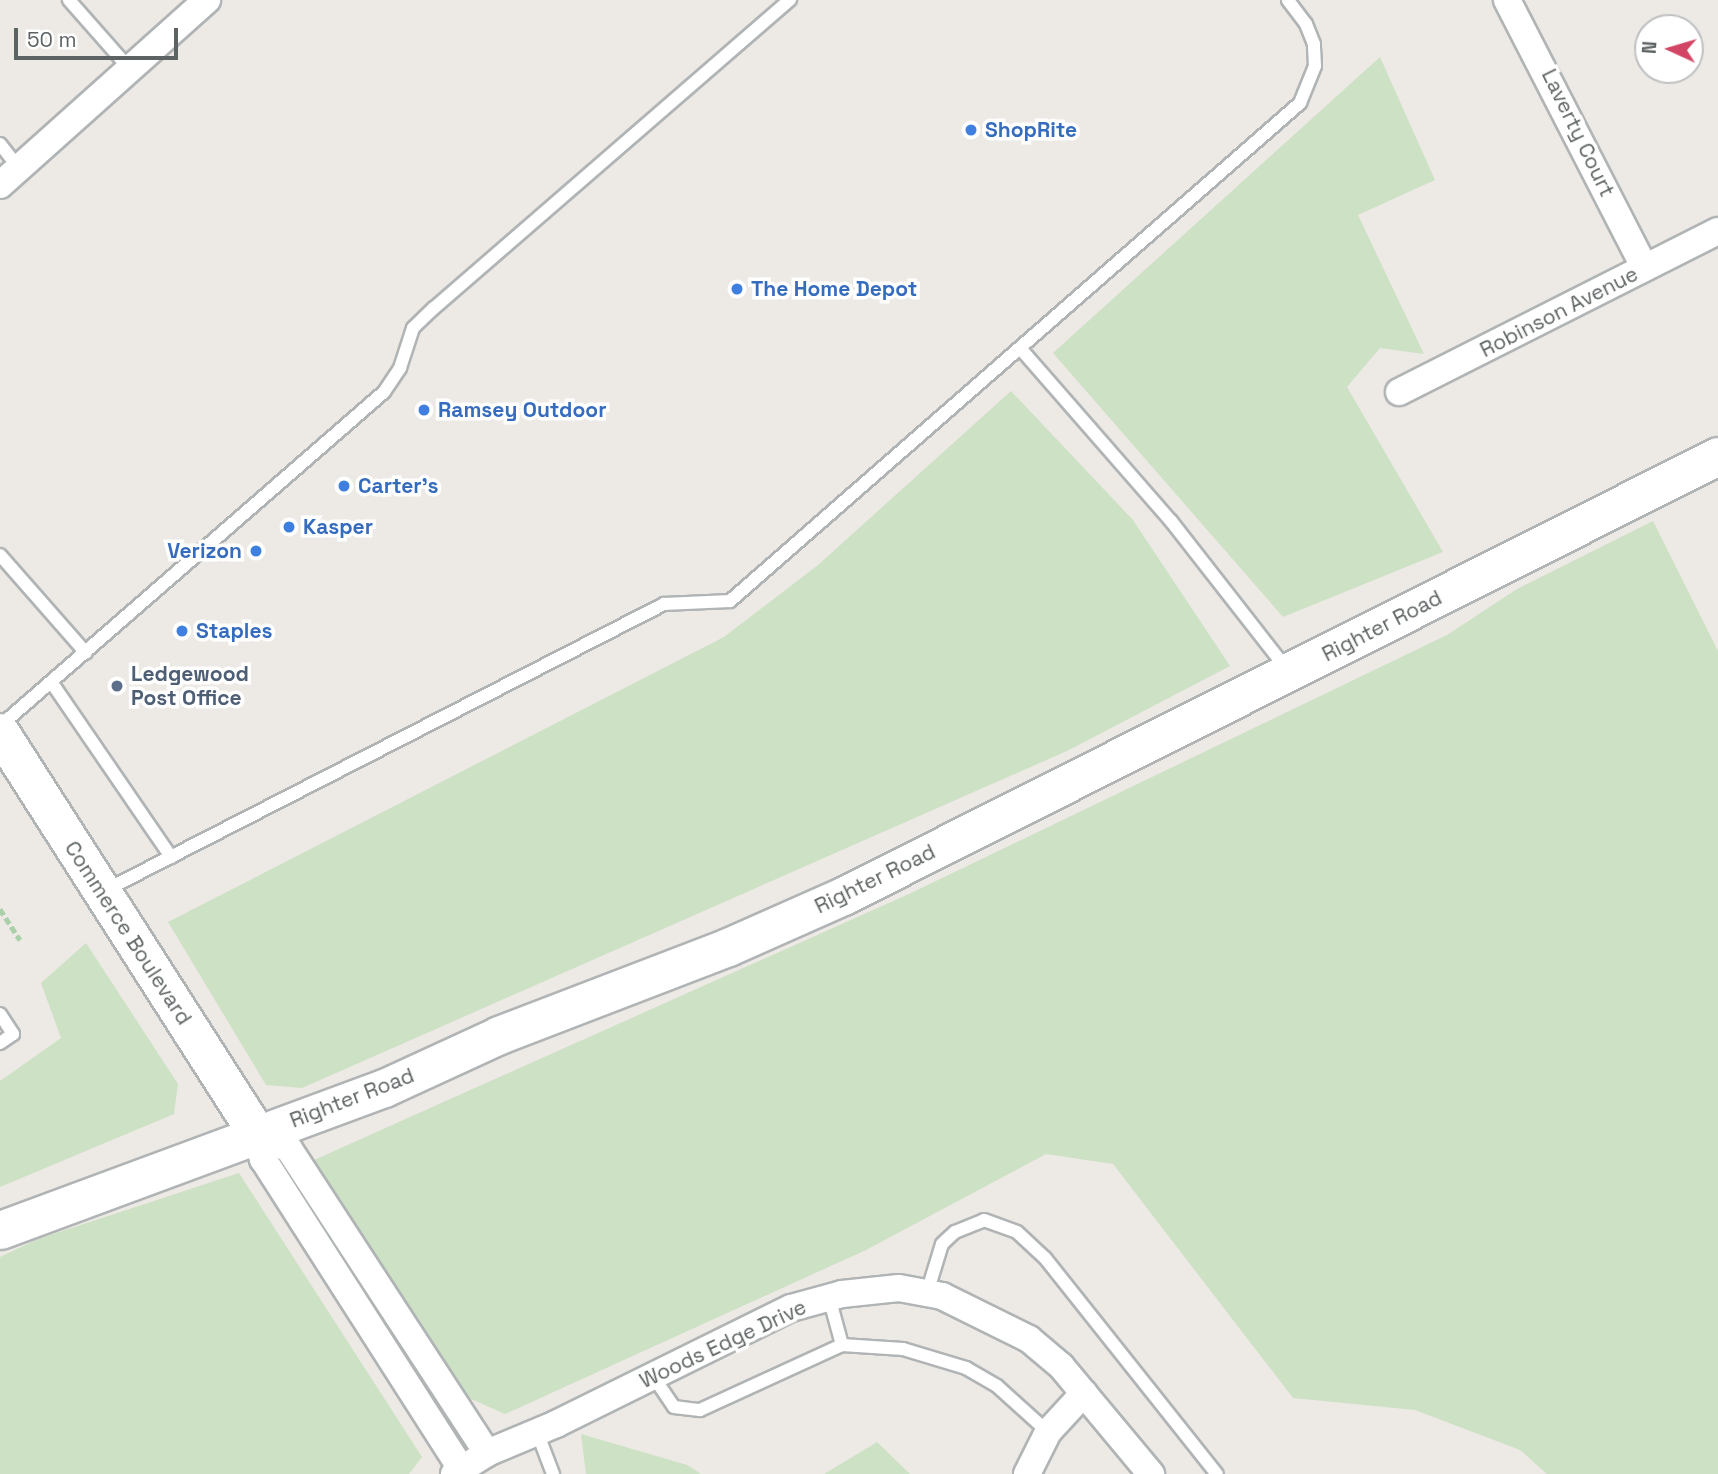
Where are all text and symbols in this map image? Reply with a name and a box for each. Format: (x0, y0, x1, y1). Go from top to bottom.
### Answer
scale bar (18, 14, 182, 58)
north arrow (1634, 14, 1704, 84)
text: 50 m (27, 26, 77, 53)
text: N (1637, 40, 1662, 55)
street label: Laverty Court (1536, 65, 1620, 201)
place label: ShopRite (985, 117, 1077, 143)
marker: ShopRite (963, 122, 979, 138)
street label: Robinson Avenue (1476, 261, 1642, 363)
place label: The Home Depot (751, 276, 917, 302)
marker: The Home Depot (729, 281, 745, 297)
place label: Ramsey Outdoor (438, 397, 606, 423)
marker: Ramsey Outdoor (416, 402, 432, 418)
place label: Carter's (358, 473, 439, 499)
marker: Carter's (336, 478, 352, 494)
place label: Kasper (303, 514, 373, 540)
marker: Kasper (281, 519, 297, 535)
place label: Verizon (167, 538, 242, 564)
marker: Verizon (248, 543, 264, 559)
street label: Righter Road (1318, 585, 1446, 667)
place label: Staples (196, 618, 273, 644)
marker: Staples (174, 623, 190, 639)
place label: Ledgewood Post Office (131, 661, 249, 711)
marker: Ledgewood Post Office (109, 678, 125, 694)
street label: Commerce Boulevard (59, 836, 197, 1030)
street label: Righter Road (811, 839, 939, 919)
street label: Righter Road (286, 1063, 418, 1133)
street label: Woods Edge Drive (636, 1294, 810, 1394)

